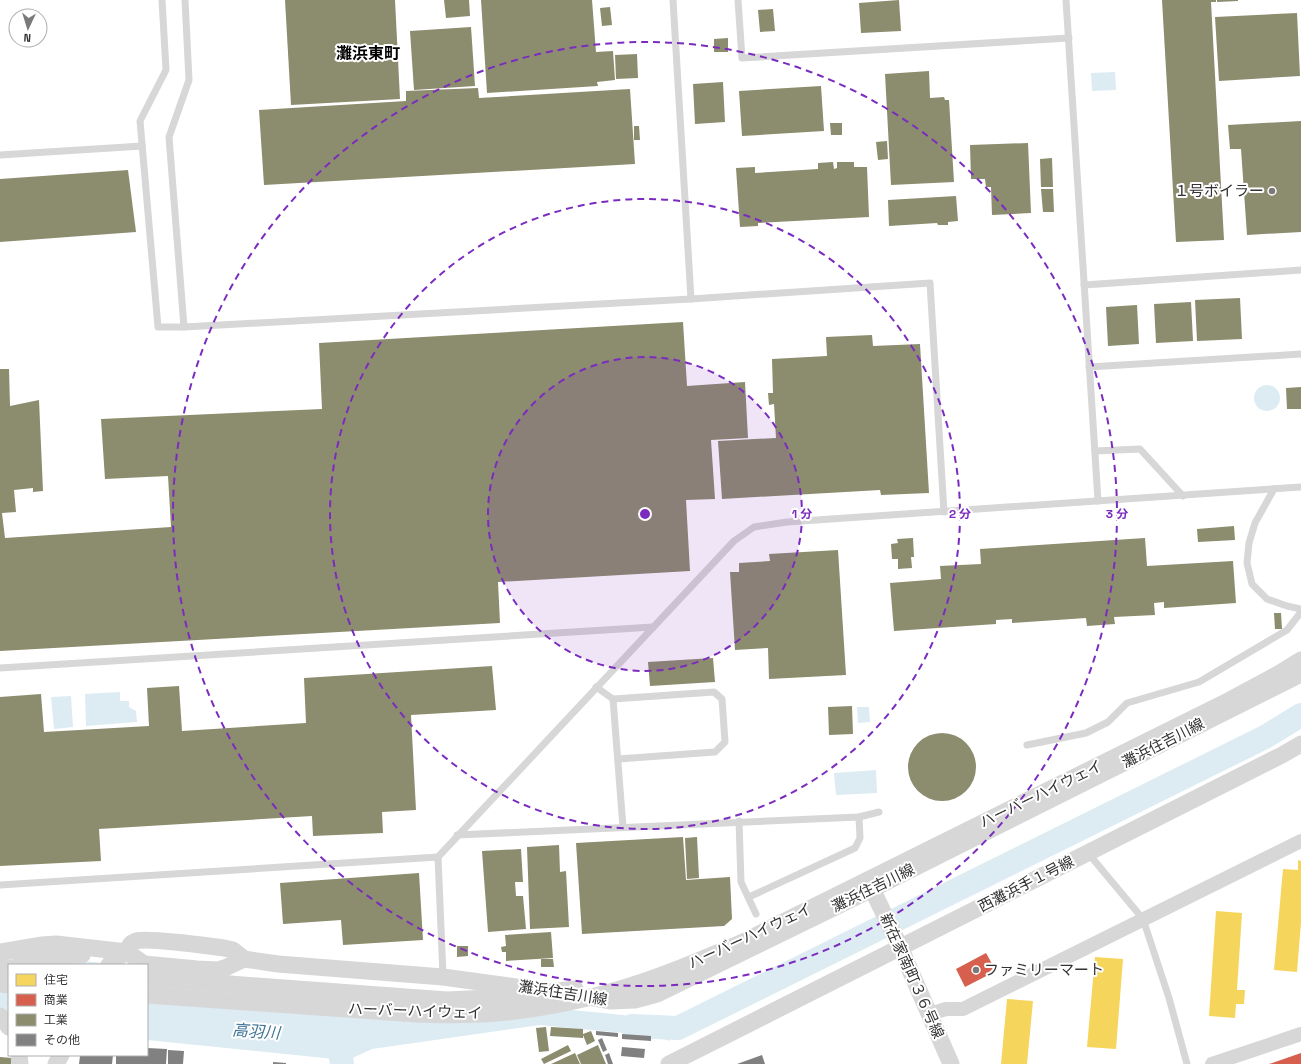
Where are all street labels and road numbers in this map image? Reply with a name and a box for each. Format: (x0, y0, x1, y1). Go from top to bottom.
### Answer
street label: 灘浜住吉川線 (1118, 714, 1207, 771)
street label: ハーバーハイウェイ (976, 756, 1105, 832)
street label: 西灘浜手１号線 (975, 851, 1077, 916)
street label: 灘浜住吉川線 (828, 859, 917, 916)
street label: ハーバーハイウェイ (685, 899, 815, 973)
street label: 新在家南町３６号線 (876, 910, 949, 1041)
street label: 灘浜住吉川線 (517, 976, 609, 1009)
street label: ハーバーハイウェイ (348, 999, 482, 1022)

